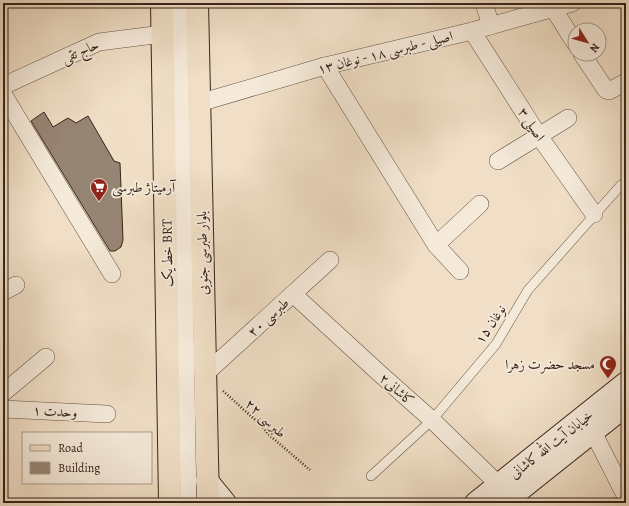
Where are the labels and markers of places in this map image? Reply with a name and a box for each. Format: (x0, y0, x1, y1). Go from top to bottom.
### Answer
supermarket icon: آرمیتاژ طبرسی (89, 177, 109, 202)
place label: آرمیتاژ طبرسی (112, 178, 177, 197)
mosque icon: مسجد حضرت زهرا (598, 354, 618, 379)
place label: مسجد حضرت زهرا (505, 355, 595, 374)

